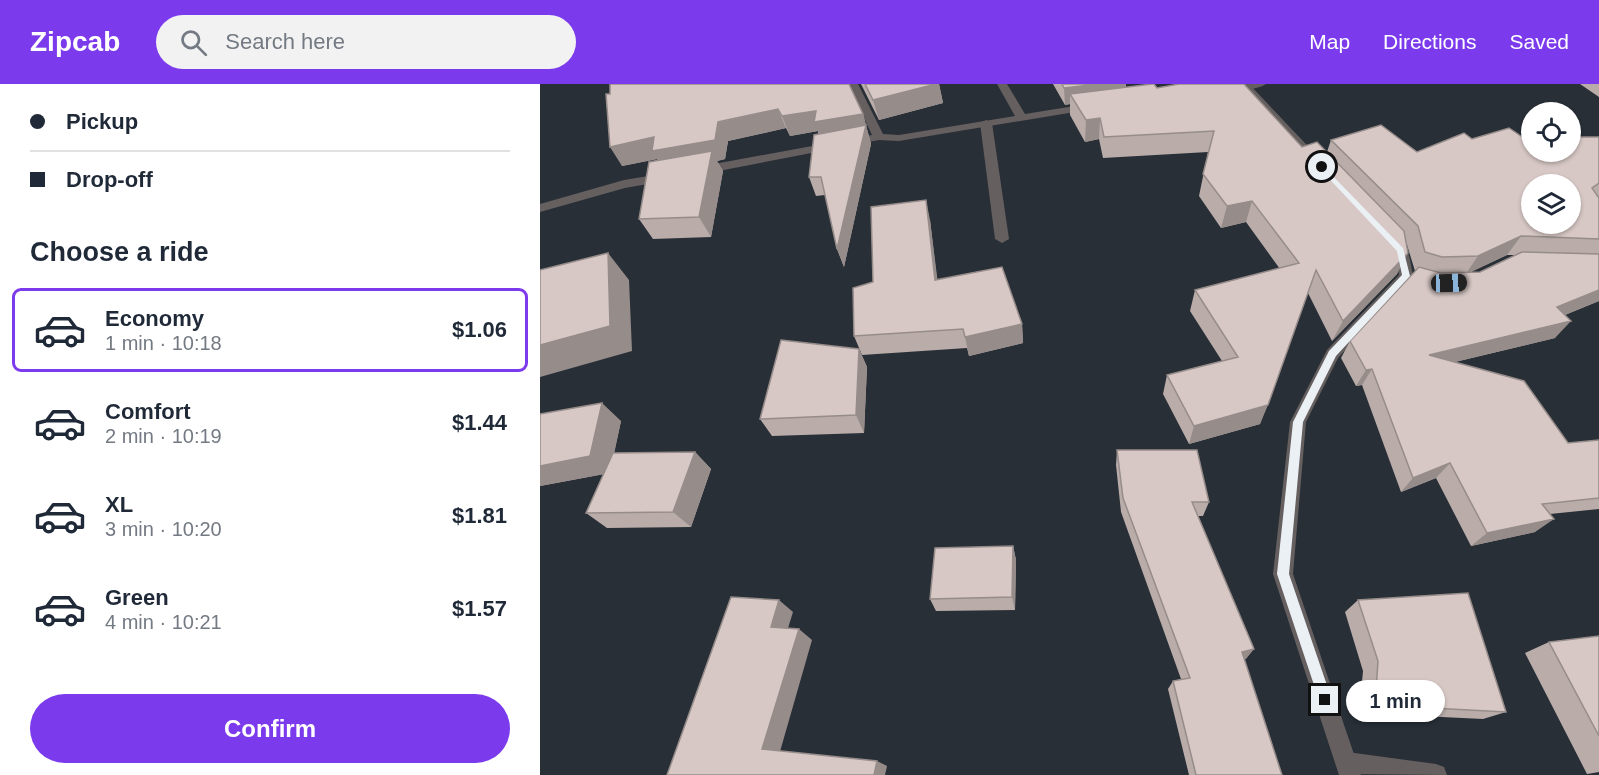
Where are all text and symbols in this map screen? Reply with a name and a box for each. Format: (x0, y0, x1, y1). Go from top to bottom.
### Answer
search box (156, 15, 576, 69)
text: Zipcab (30, 26, 120, 57)
icon: search (177, 26, 210, 59)
text: Search here (225, 29, 345, 54)
text: Map (1309, 30, 1350, 53)
text: Directions (1383, 30, 1476, 53)
text: Saved (1509, 30, 1569, 53)
map controls (1521, 102, 1581, 234)
button: locate (1521, 102, 1581, 162)
text: Pickup (66, 109, 138, 134)
route start (1308, 153, 1335, 180)
text: Drop-off (66, 167, 153, 192)
button: layers (1521, 174, 1581, 234)
text: Choose a ride (30, 237, 209, 267)
car (1431, 273, 1467, 293)
icon: car (33, 303, 87, 357)
text: Economy (105, 306, 204, 331)
text: $1.06 (452, 317, 507, 342)
text: 1 min · 10:18 (105, 332, 222, 354)
icon: car (33, 396, 87, 450)
text: Comfort (105, 399, 191, 424)
text: $1.44 (452, 410, 507, 435)
text: 2 min · 10:19 (105, 425, 222, 447)
icon: car (33, 489, 87, 543)
text: XL (105, 492, 133, 517)
text: $1.81 (452, 503, 507, 528)
text: 3 min · 10:20 (105, 518, 222, 540)
icon: car (33, 582, 87, 636)
text: Green (105, 585, 169, 610)
text: $1.57 (452, 596, 507, 621)
text: 4 min · 10:21 (105, 611, 222, 633)
callout: 1 min (1346, 679, 1445, 721)
route end (1311, 686, 1338, 713)
text: 1 min (1369, 690, 1422, 712)
button: Confirm (30, 694, 510, 763)

